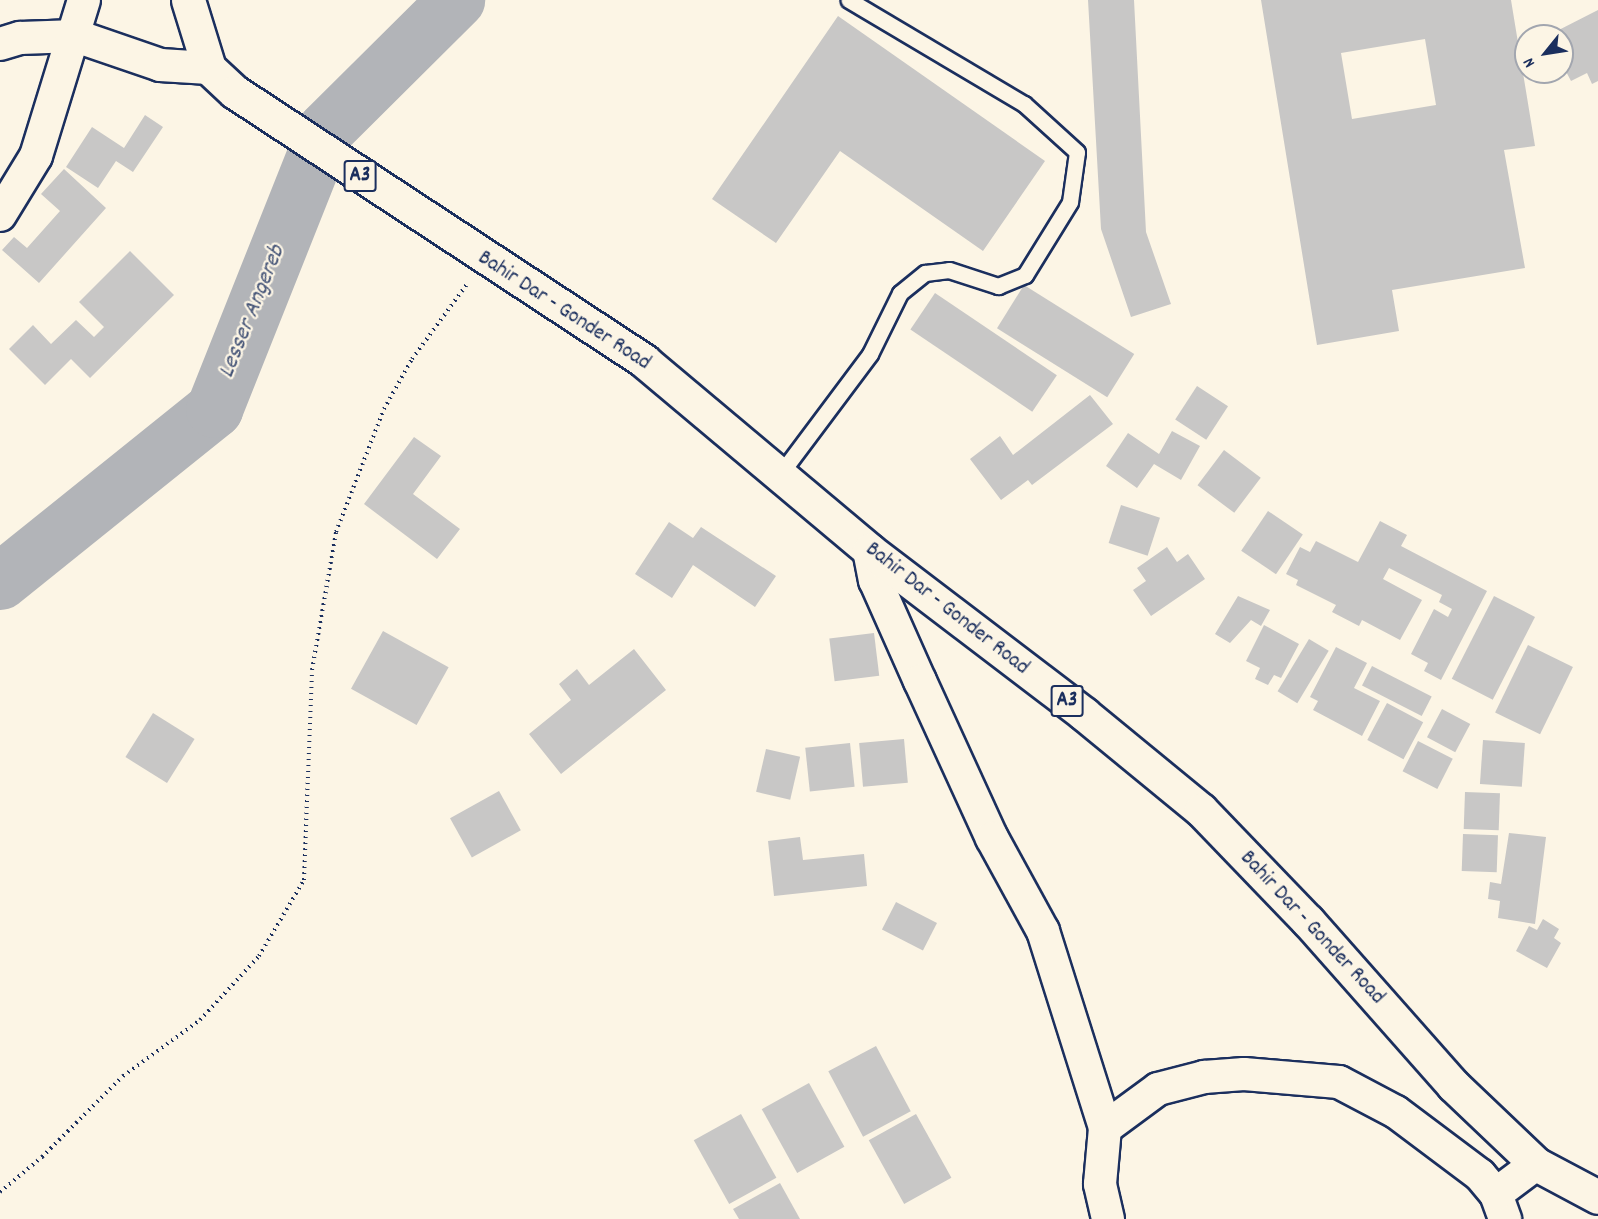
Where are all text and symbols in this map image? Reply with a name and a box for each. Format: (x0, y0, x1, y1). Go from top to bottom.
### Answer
north arrow (1514, 24, 1574, 84)
text: N (1518, 53, 1542, 71)
road number: A3 (344, 158, 376, 194)
water label: Lesser Angereb (213, 241, 293, 383)
street label: Bahir Dar - Gonder Road (473, 245, 655, 377)
street label: Bahir Dar - Gonder Road (860, 537, 1034, 681)
road number: A3 (1050, 683, 1084, 719)
street label: Bahir Dar - Gonder Road (1234, 846, 1390, 1010)

